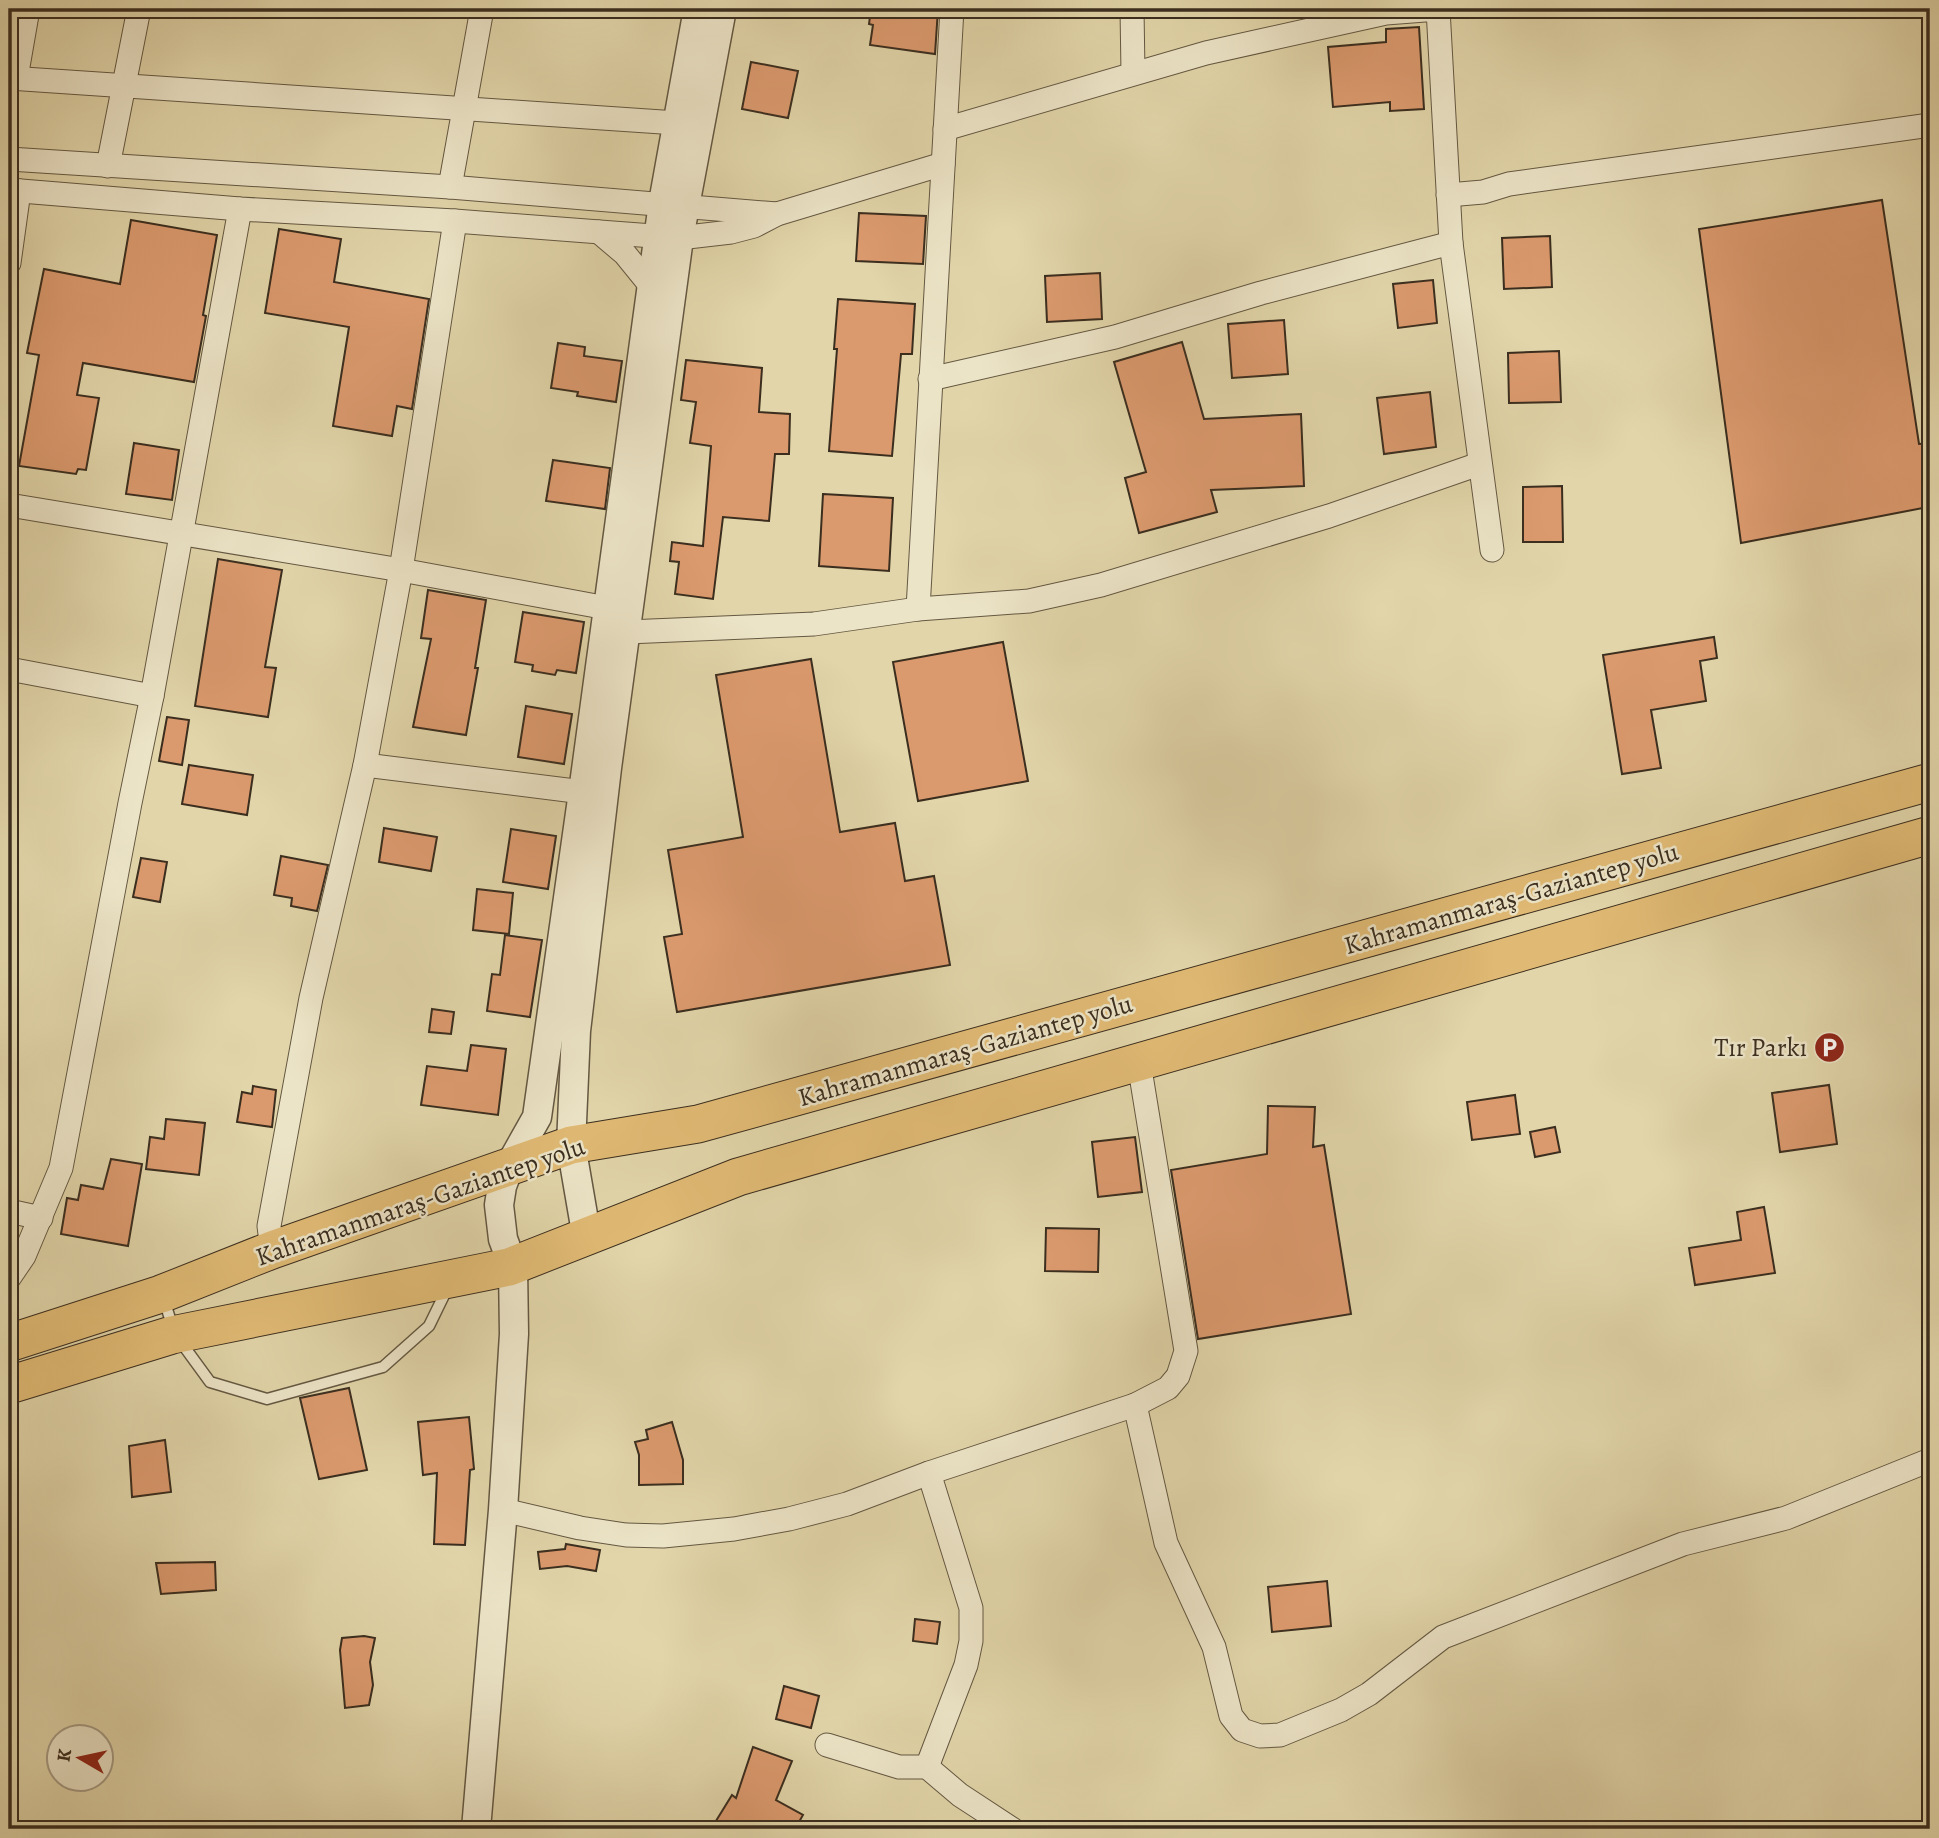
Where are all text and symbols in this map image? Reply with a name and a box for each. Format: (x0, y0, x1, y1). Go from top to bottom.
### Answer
street label: Kahramanmaraş-Gaziantep yolu (1340, 834, 1683, 963)
street label: Kahramanmaraş-Gaziantep yolu (794, 986, 1137, 1115)
place label: Tır Parkı (1714, 1030, 1807, 1065)
parking icon: Tır Parkı (1813, 1030, 1847, 1064)
street label: Kahramanmaraş-Gaziantep yolu (251, 1128, 590, 1274)
north arrow (46, 1722, 116, 1792)
text: K (50, 1747, 78, 1764)

